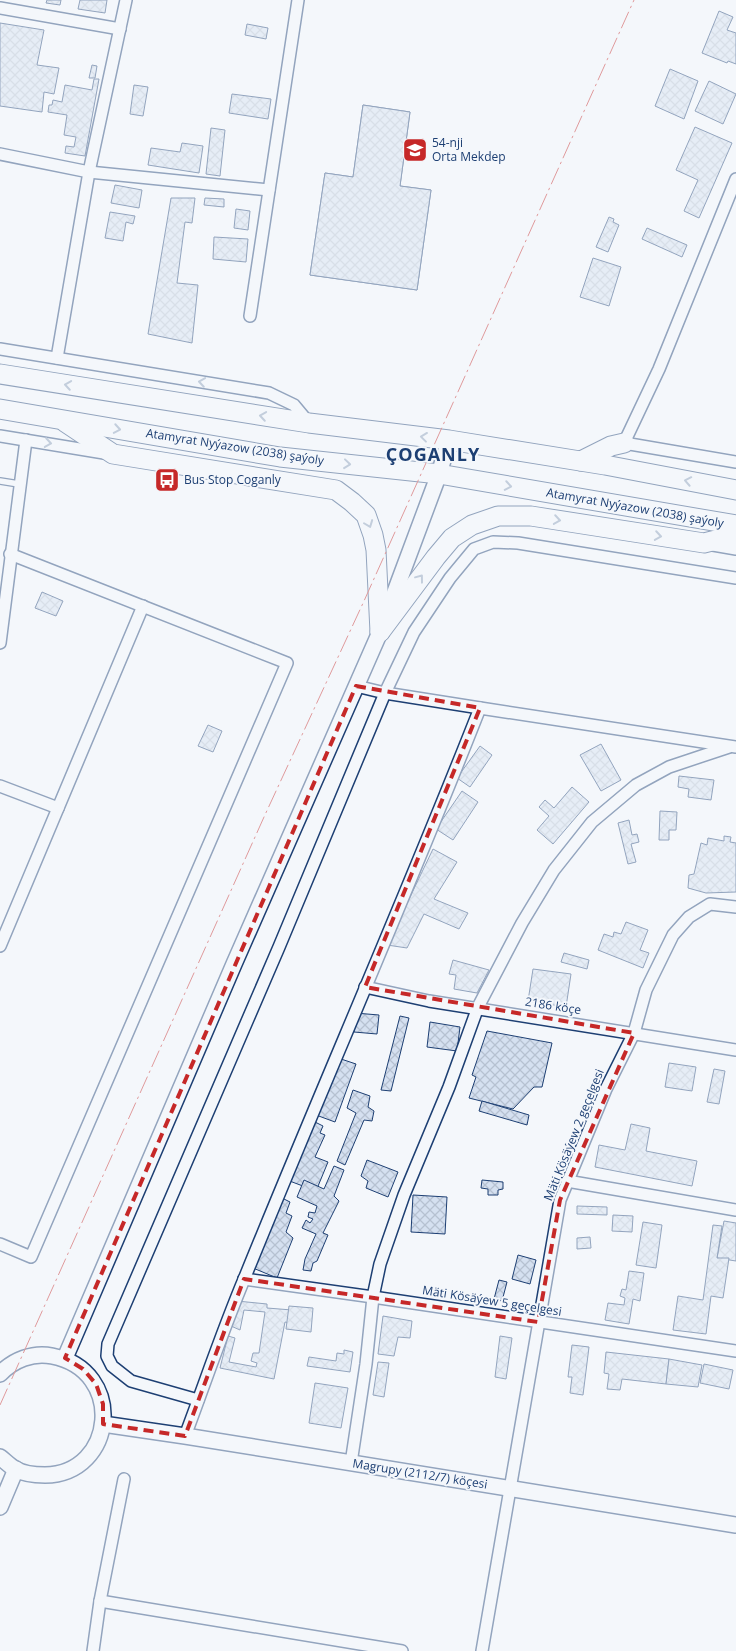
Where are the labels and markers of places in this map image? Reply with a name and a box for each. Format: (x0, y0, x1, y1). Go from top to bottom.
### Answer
place label: 54-nji Orta Mekdep (432, 134, 506, 165)
school or university icon: 54-nji Orta Mekdep (402, 137, 428, 163)
bus stop icon: Bus Stop Coganly (154, 467, 180, 493)
place label: Bus Stop Coganly (184, 471, 282, 488)

